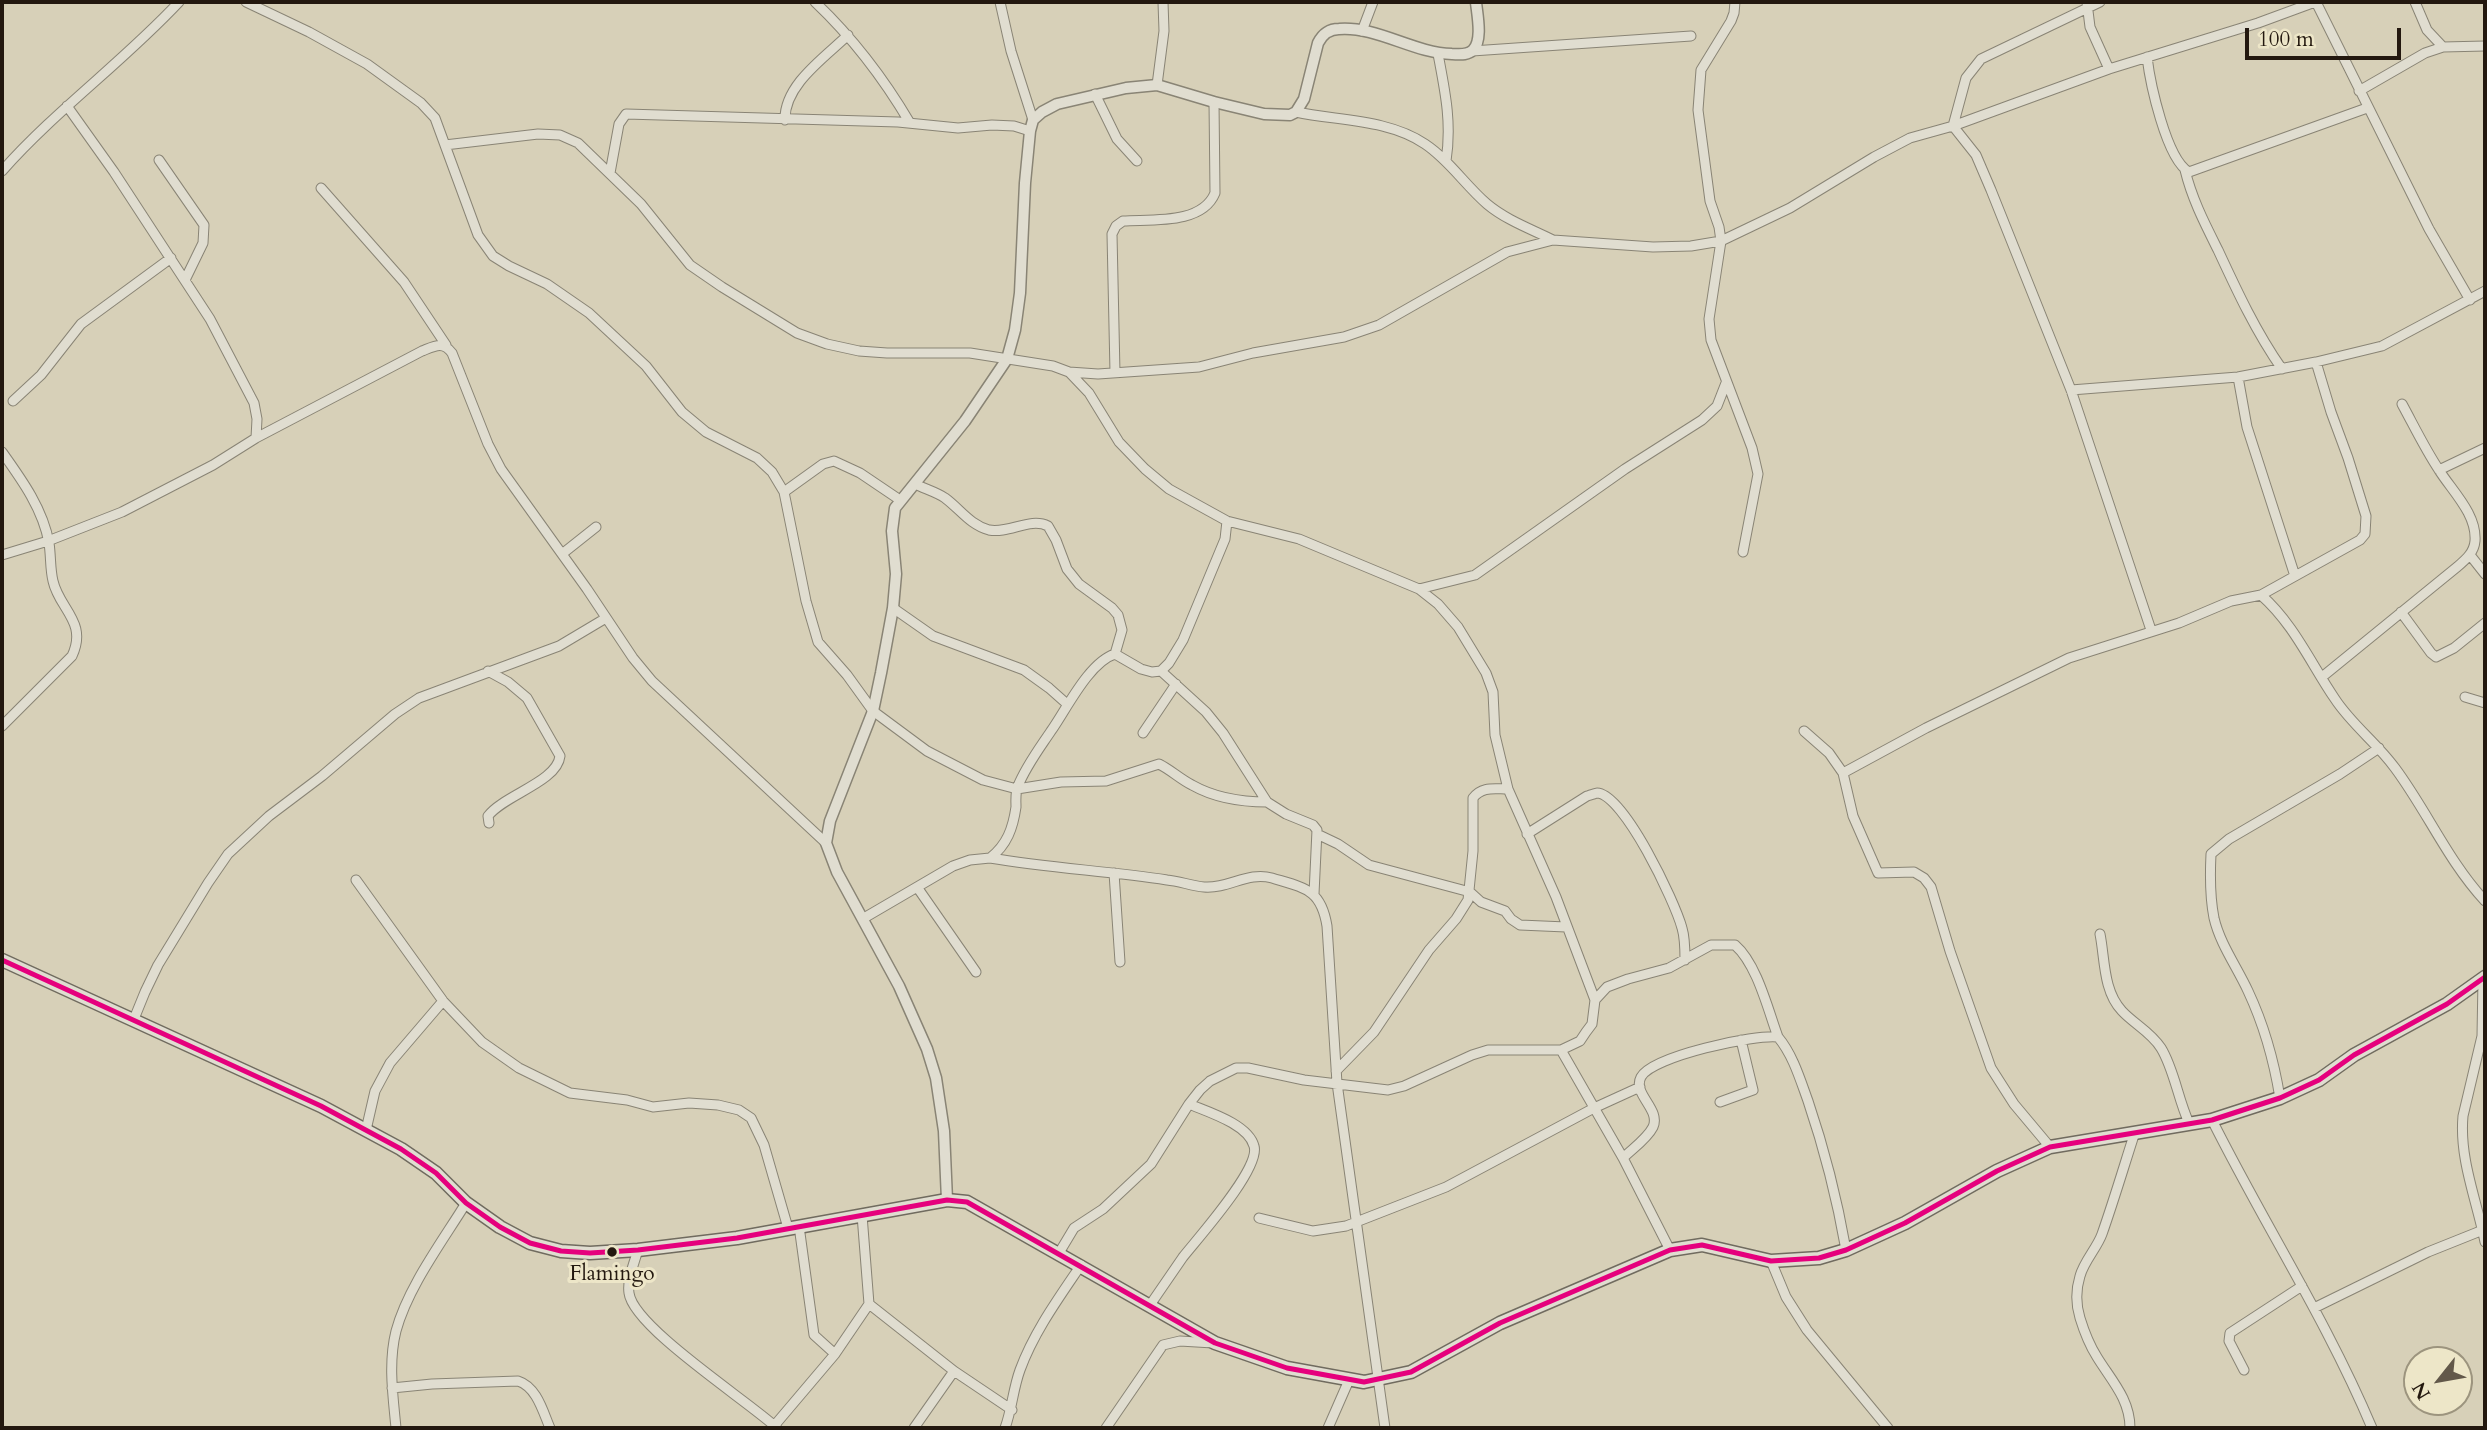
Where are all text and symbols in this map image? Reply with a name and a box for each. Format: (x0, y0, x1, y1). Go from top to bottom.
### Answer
scale bar (2249, 14, 2405, 58)
text: 100 m (2258, 25, 2314, 54)
marker: Flamingo (605, 1245, 619, 1259)
place label: Flamingo (569, 1262, 655, 1288)
north arrow (2403, 1346, 2473, 1416)
text: N (2406, 1377, 2437, 1405)

